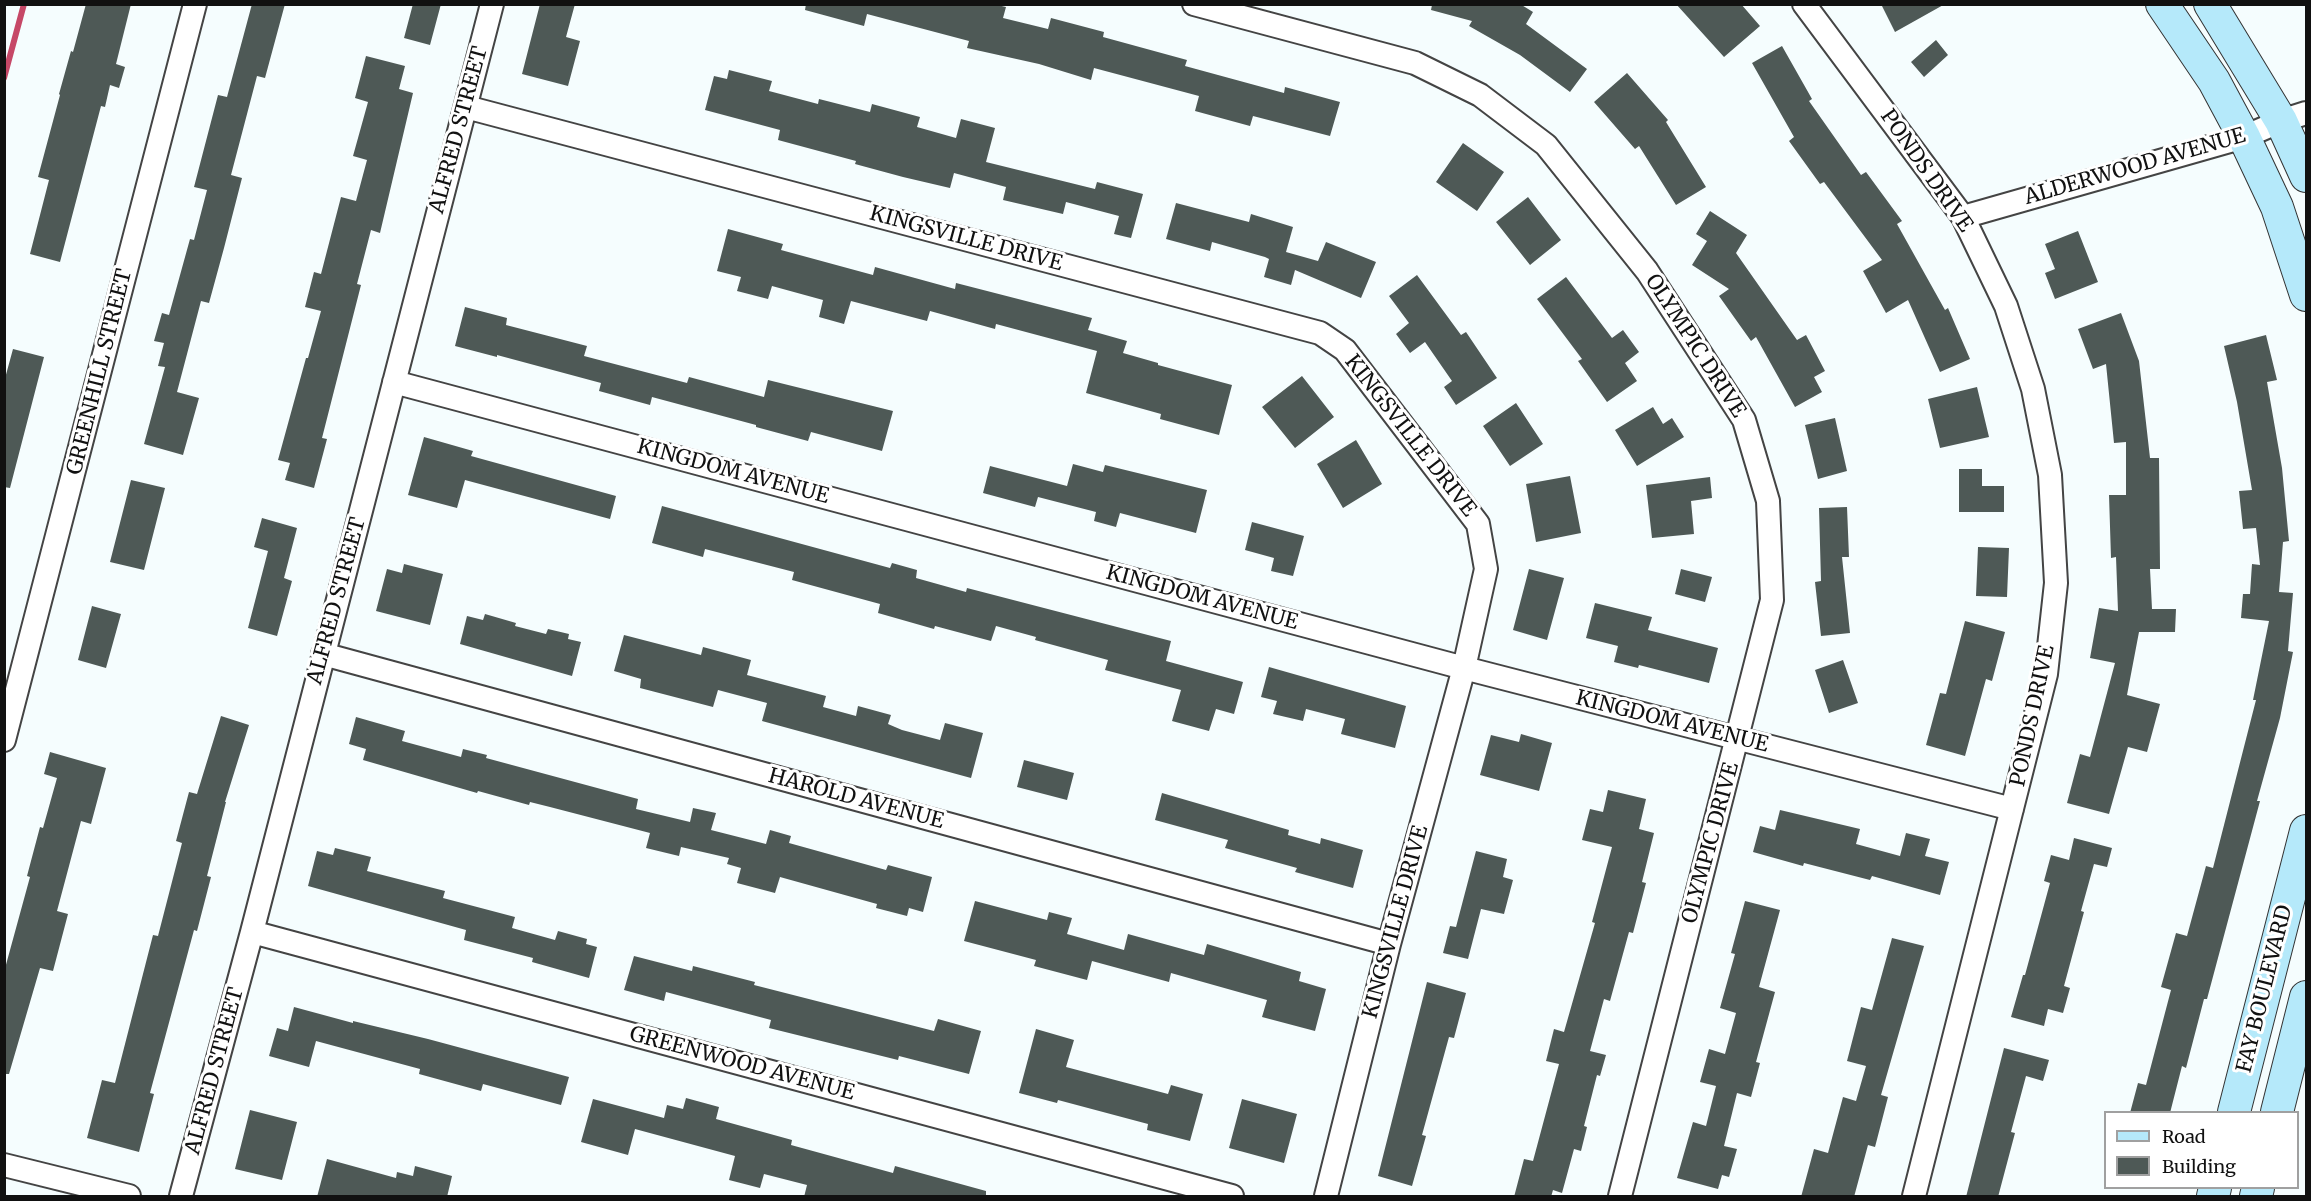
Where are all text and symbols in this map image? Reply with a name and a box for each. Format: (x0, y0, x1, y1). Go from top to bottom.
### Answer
street label: ALFRED STREET (425, 44, 493, 216)
street label: PONDS DRIVE (1874, 105, 1978, 237)
street label: ALDERWOOD AVENUE (2022, 123, 2248, 211)
street label: KINGSVILLE DRIVE (867, 201, 1065, 277)
street label: GREENHILL STREET (62, 267, 138, 477)
street label: OLYMPIC DRIVE (1639, 270, 1751, 422)
street label: KINGSVILLE DRIVE (1339, 350, 1481, 522)
street label: KINGDOM AVENUE (634, 434, 832, 510)
street label: ALFRED STREET (303, 515, 371, 687)
street label: KINGDOM AVENUE (1103, 560, 1301, 636)
street label: PONDS DRIVE (2006, 643, 2060, 789)
street label: KINGDOM AVENUE (1573, 686, 1771, 758)
street label: OLYMPIC DRIVE (1677, 760, 1745, 926)
street label: HAROLD AVENUE (766, 763, 946, 835)
street label: KINGSVILLE DRIVE (1358, 823, 1434, 1021)
street label: FAY BOULEVARD (2232, 903, 2298, 1075)
street label: ALFRED STREET (181, 985, 249, 1157)
street label: GREENWOOD AVENUE (627, 1022, 857, 1106)
legend (2104, 1111, 2299, 1189)
text: Road (2162, 1125, 2206, 1148)
text: Building (2162, 1155, 2236, 1178)

